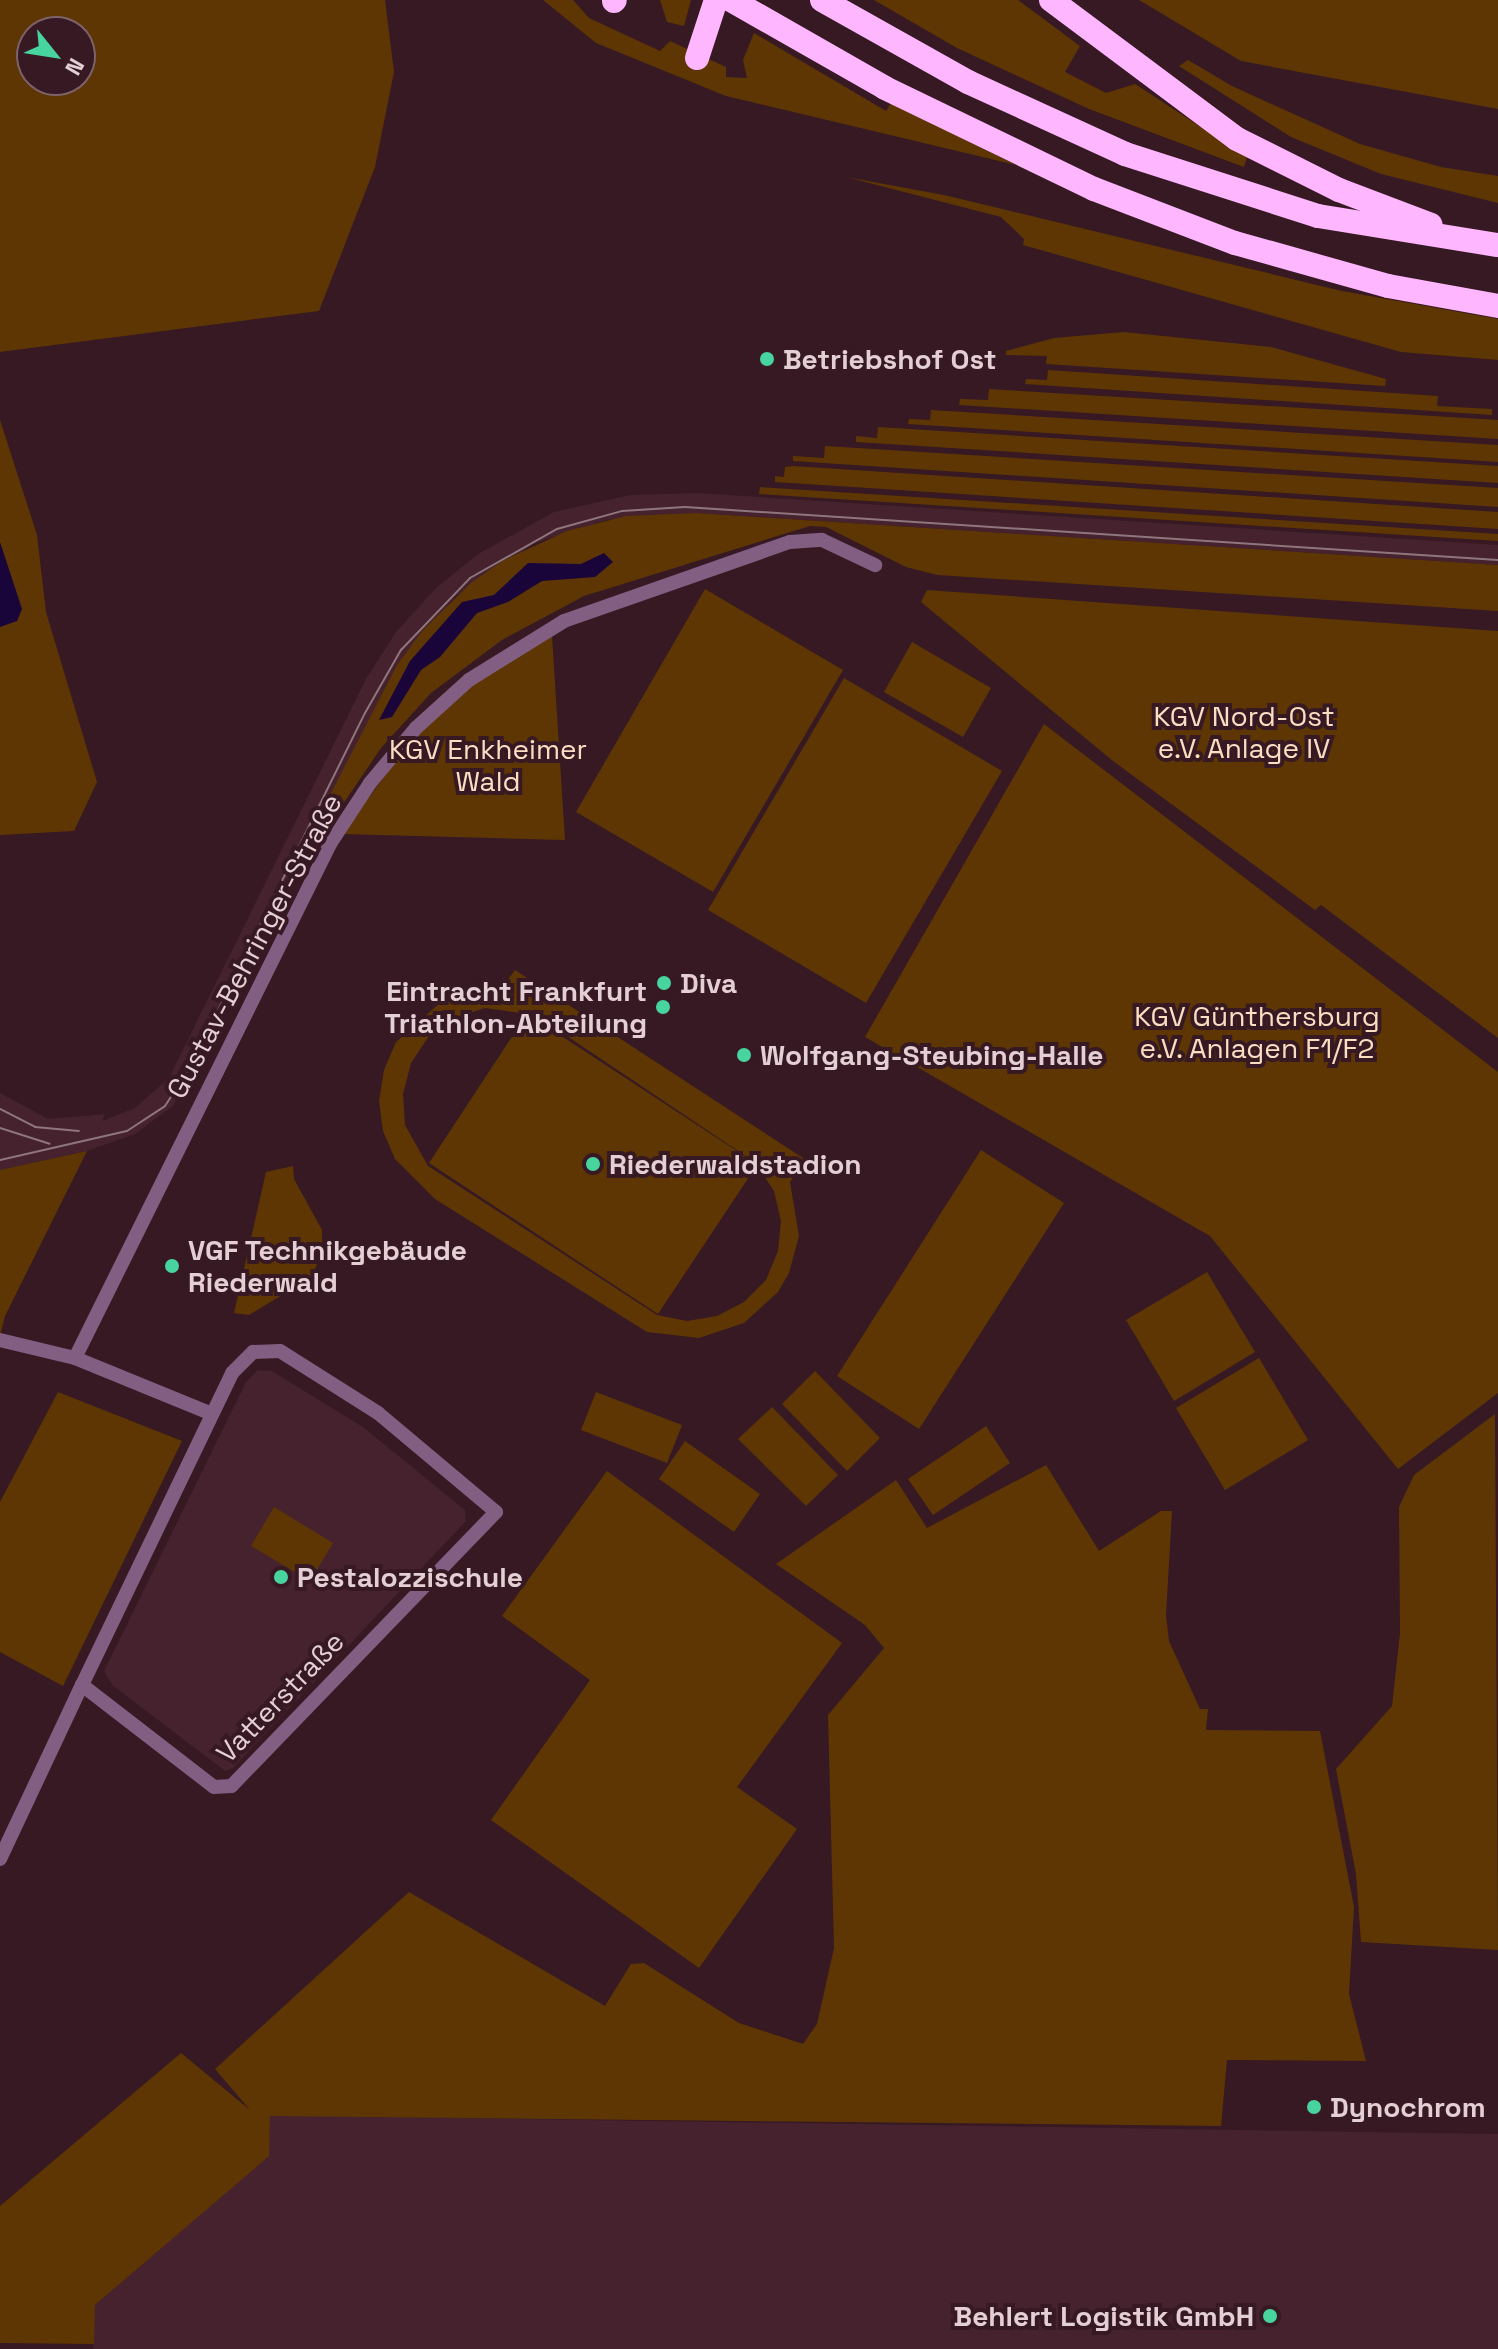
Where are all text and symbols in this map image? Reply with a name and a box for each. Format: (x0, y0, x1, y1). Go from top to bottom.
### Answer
north arrow (16, 16, 96, 96)
text: N (59, 54, 91, 80)
place label: Betriebshof Ost (783, 342, 997, 376)
marker: Betriebshof Ost (758, 350, 776, 368)
park label: KGV Nord-Ost e.V. Anlage IV (1153, 699, 1335, 765)
park label: KGV Enkheimer Wald (389, 732, 587, 798)
street label: Gustav-Behringer-Straße (159, 788, 349, 1104)
place label: Diva (680, 966, 737, 1000)
place label: Eintracht Frankfurt Triathlon-Abteilung (384, 974, 647, 1040)
marker: Diva (655, 974, 673, 992)
marker: Eintracht Frankfurt Triathlon-Abteilung (654, 998, 672, 1016)
park label: KGV Günthersburg e.V. Anlagen F1/F2 (1134, 999, 1380, 1065)
place label: Wolfgang-Steubing-Halle (760, 1038, 1103, 1072)
marker: Wolfgang-Steubing-Halle (735, 1046, 753, 1064)
place label: Riederwaldstadion (609, 1147, 862, 1181)
marker: Riederwaldstadion (584, 1155, 602, 1173)
place label: VGF Technikgebäude Riederwald (188, 1233, 468, 1299)
marker: VGF Technikgebäude Riederwald (163, 1257, 181, 1275)
place label: Pestalozzischule (297, 1560, 523, 1594)
marker: Pestalozzischule (272, 1568, 290, 1586)
street label: Vatterstraße (209, 1625, 351, 1769)
place label: Dynochrom (1330, 2090, 1486, 2124)
marker: Dynochrom (1305, 2098, 1323, 2116)
place label: Behlert Logistik GmbH (954, 2299, 1254, 2333)
marker: Behlert Logistik GmbH (1261, 2307, 1279, 2325)

